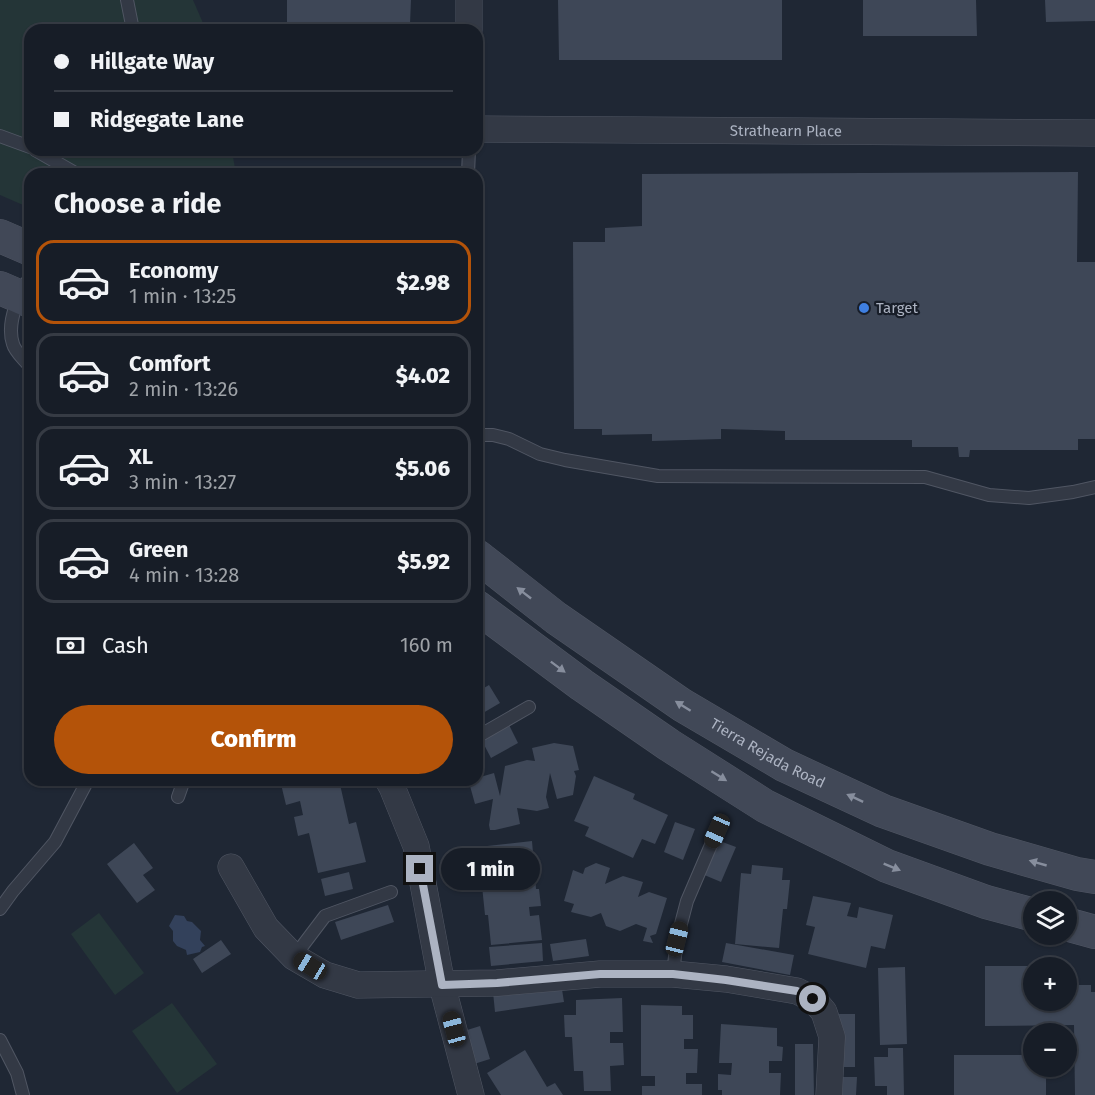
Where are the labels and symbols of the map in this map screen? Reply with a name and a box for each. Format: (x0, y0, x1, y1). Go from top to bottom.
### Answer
street label: Strathearn Place (730, 122, 842, 140)
place label: Target (876, 299, 918, 317)
marker: Target (857, 301, 871, 315)
one-way arrow (516, 586, 532, 599)
one-way arrow (549, 661, 565, 673)
one-way arrow (675, 700, 691, 711)
street label: Tierra Rejada Road (707, 715, 828, 792)
one-way arrow (711, 771, 727, 782)
one-way arrow (846, 793, 863, 802)
car (701, 811, 733, 851)
callout: 1 min (441, 848, 540, 890)
route end (406, 855, 433, 882)
one-way arrow (1029, 858, 1047, 867)
one-way arrow (883, 862, 901, 872)
car (664, 919, 690, 959)
car (290, 949, 330, 983)
route start (799, 985, 826, 1012)
car (441, 1009, 467, 1049)

